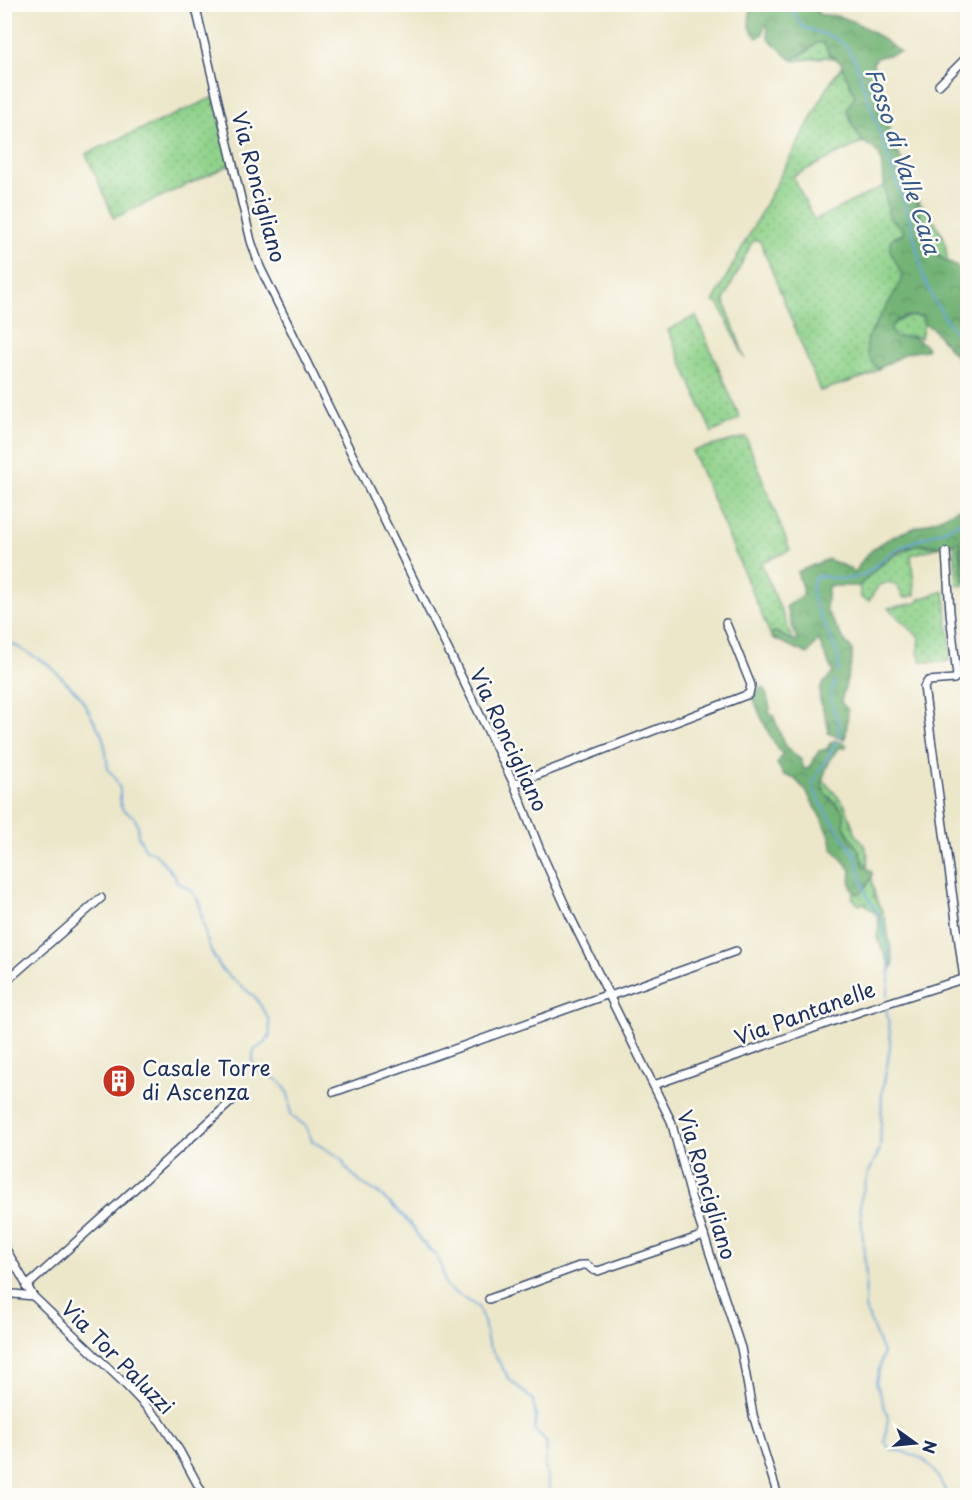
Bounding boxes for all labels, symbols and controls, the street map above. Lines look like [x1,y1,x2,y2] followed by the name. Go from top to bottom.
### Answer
[859,63,950,259] water label: Fosso di Valle Caia
[224,107,295,265] street label: Via Roncigliano
[463,662,557,816] street label: Via Roncigliano
[729,972,879,1052] street label: Via Pantanelle
[142,1051,271,1107] place label: Casale Torre di Ascenza
[101,1063,137,1099] building icon: Casale Torre di Ascenza
[670,1106,746,1263] street label: Via Roncigliano
[54,1292,183,1421] street label: Via Tor Paluzzi
[885,1413,945,1473] north arrow
[917,1438,944,1456] text: N

